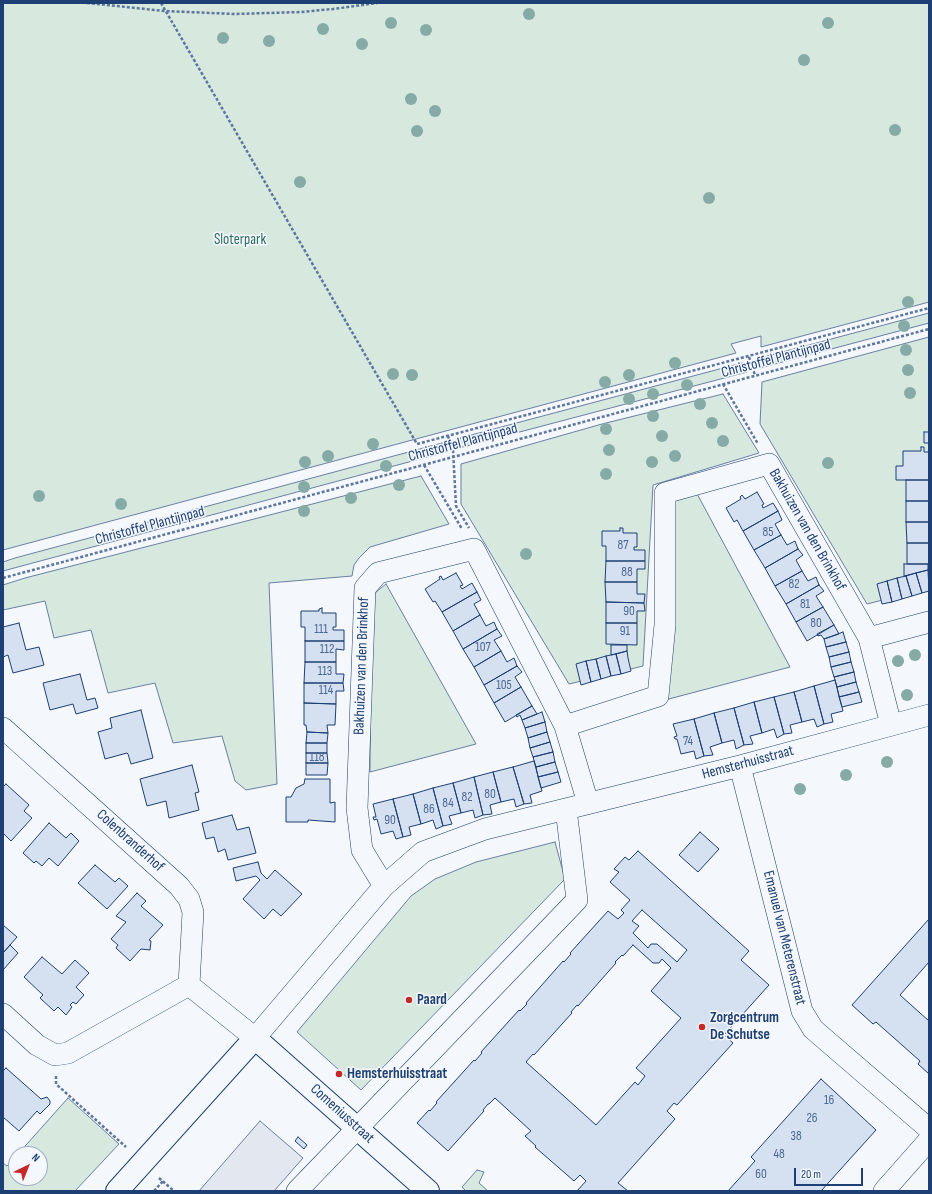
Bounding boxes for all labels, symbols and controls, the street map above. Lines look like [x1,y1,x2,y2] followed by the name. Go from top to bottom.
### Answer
[214,231,266,249] park label: Sloterpark
[719,336,833,382] street label: Christoffel Plantijnpad
[406,420,520,466] street label: Christoffel Plantijnpad
[765,466,849,594] street label: Bakhuizen van den Brinkhof
[93,503,207,549] street label: Christoffel Plantijnpad
[763,525,773,541] house number: 85
[618,538,628,554] house number: 87
[621,565,633,581] house number: 88
[788,577,800,593] house number: 82
[351,597,373,735] street label: Bakhuizen van den Brinkhof
[800,597,810,613] house number: 81
[623,604,635,620] house number: 90
[810,616,822,632] house number: 80
[314,622,328,638] house number: 111
[620,624,630,640] house number: 91
[475,640,491,656] house number: 107
[320,642,334,658] house number: 112
[318,664,332,680] house number: 113
[496,678,512,694] house number: 105
[319,683,333,699] house number: 114
[683,734,693,750] house number: 74
[700,742,796,784] street label: Hemsterhuisstraat
[310,750,324,766] house number: 118
[484,787,496,803] house number: 80
[461,790,473,806] house number: 82
[442,796,454,812] house number: 84
[423,802,435,818] house number: 86
[93,806,167,876] street label: Colenbranderhof
[384,813,396,829] house number: 90
[759,869,809,1007] street label: Emanuel van Meterenstraat
[417,991,447,1009] place label: Paard
[404,995,414,1005] marker: Paard
[710,1009,779,1044] place label: Zorgcentrum De Schutse
[697,1022,707,1032] marker: Zorgcentrum De Schutse
[347,1065,447,1083] place label: Hemsterhuisstraat
[334,1069,344,1079] marker: Hemsterhuisstraat
[306,1081,378,1147] street label: Comeniusstraat
[824,1093,834,1109] house number: 16
[806,1111,818,1127] house number: 26
[790,1129,802,1145] house number: 38
[8,1146,48,1186] north arrow
[773,1147,785,1163] house number: 48
[29,1151,42,1164] text: N
[796,1160,865,1186] scale bar
[755,1167,767,1183] house number: 60
[801,1167,821,1182] text: 20 m

